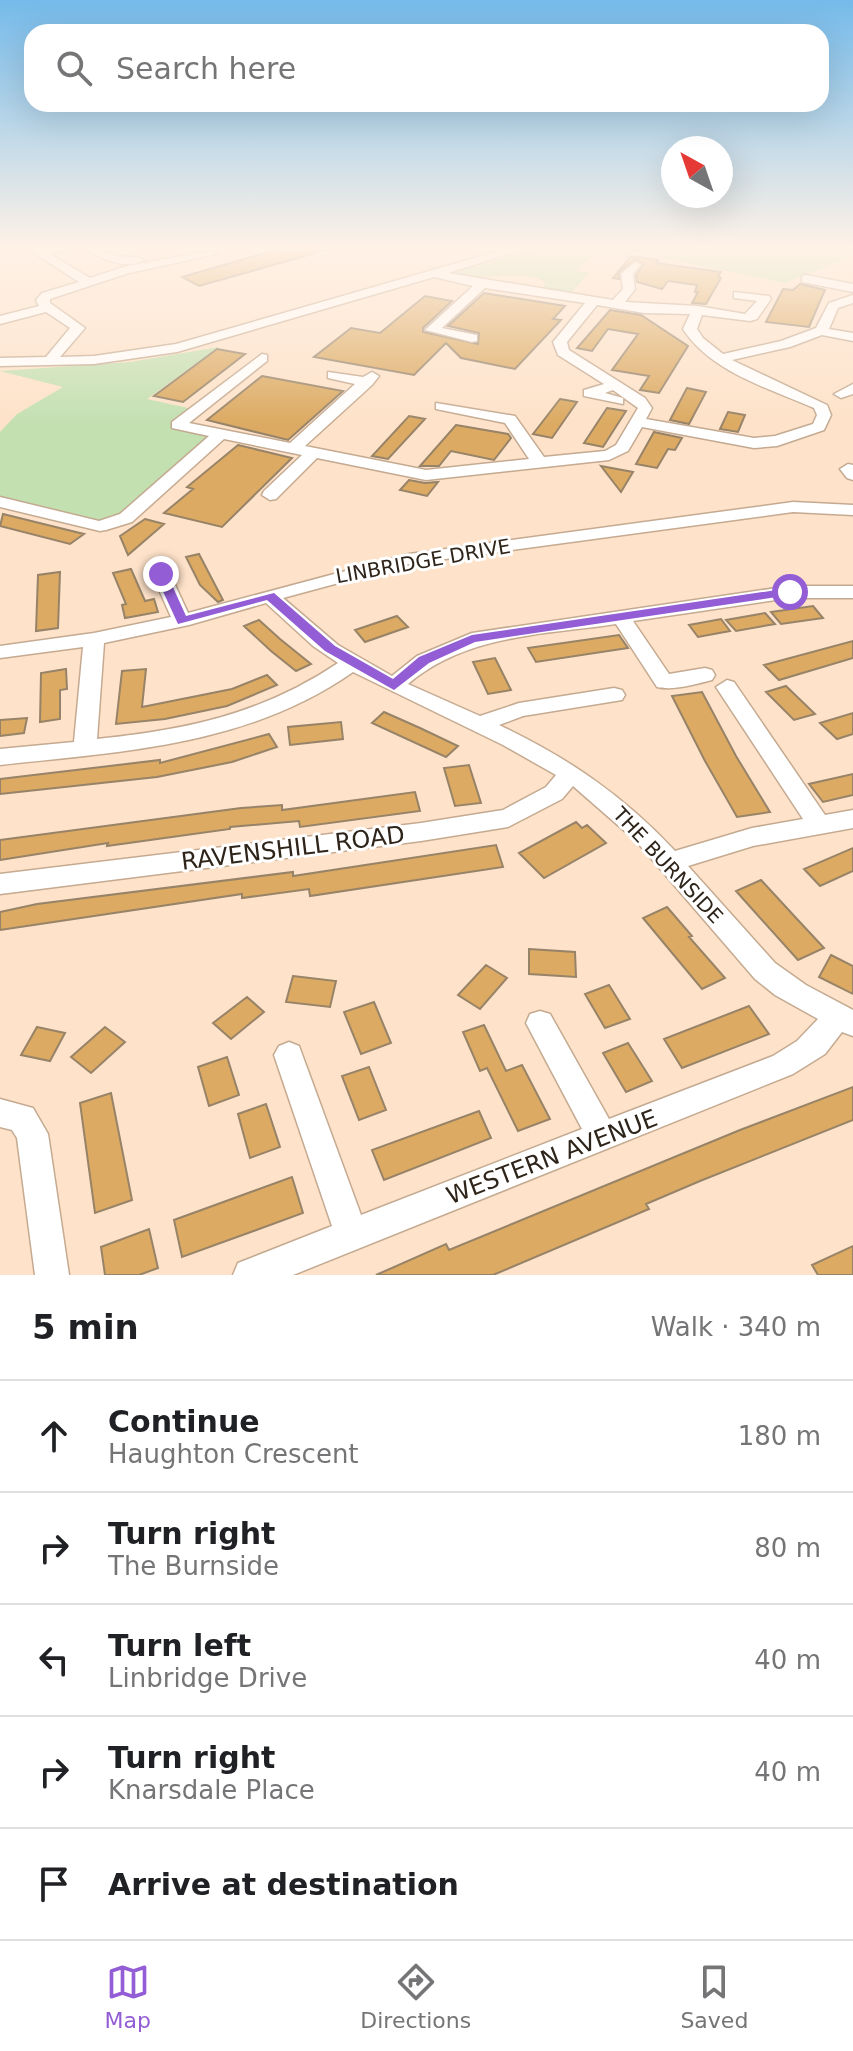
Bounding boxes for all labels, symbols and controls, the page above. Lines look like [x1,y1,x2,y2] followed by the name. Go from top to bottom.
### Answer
[24,24,829,112] search box
[52,46,96,90] icon: search
[116,51,296,86] text: Search here
[661,136,733,208] north arrow
[334,534,512,588] street label: LINBRIDGE DRIVE
[143,556,179,592] route end
[772,574,808,610] route start
[607,801,728,928] street label: THE BURNSIDE
[180,820,406,876] street label: RAVENSHILL ROAD
[443,1104,661,1210] street label: WESTERN AVENUE
[32,1307,139,1347] text: 5 min
[651,1312,821,1342] text: Walk · 340 m
[108,1404,260,1439] text: Continue
[32,1414,76,1458] icon: ahead
[738,1421,821,1451] text: 180 m
[108,1439,359,1469] text: Haughton Crescent
[108,1516,275,1551] text: Turn right
[32,1526,76,1570] icon: right
[754,1533,821,1563] text: 80 m
[108,1551,279,1581] text: The Burnside
[108,1628,251,1663] text: Turn left
[32,1638,76,1682] icon: left
[754,1645,821,1675] text: 40 m
[108,1663,307,1693] text: Linbridge Drive
[108,1740,275,1775] text: Turn right
[32,1750,76,1794] icon: right
[754,1757,821,1787] text: 40 m
[108,1775,315,1805] text: Knarsdale Place
[32,1862,76,1906] icon: arrive
[108,1867,459,1902] text: Arrive at destination
[105,1960,151,2033] tab: Map
[360,1960,471,2033] tab: Directions
[680,1960,748,2033] tab: Saved

